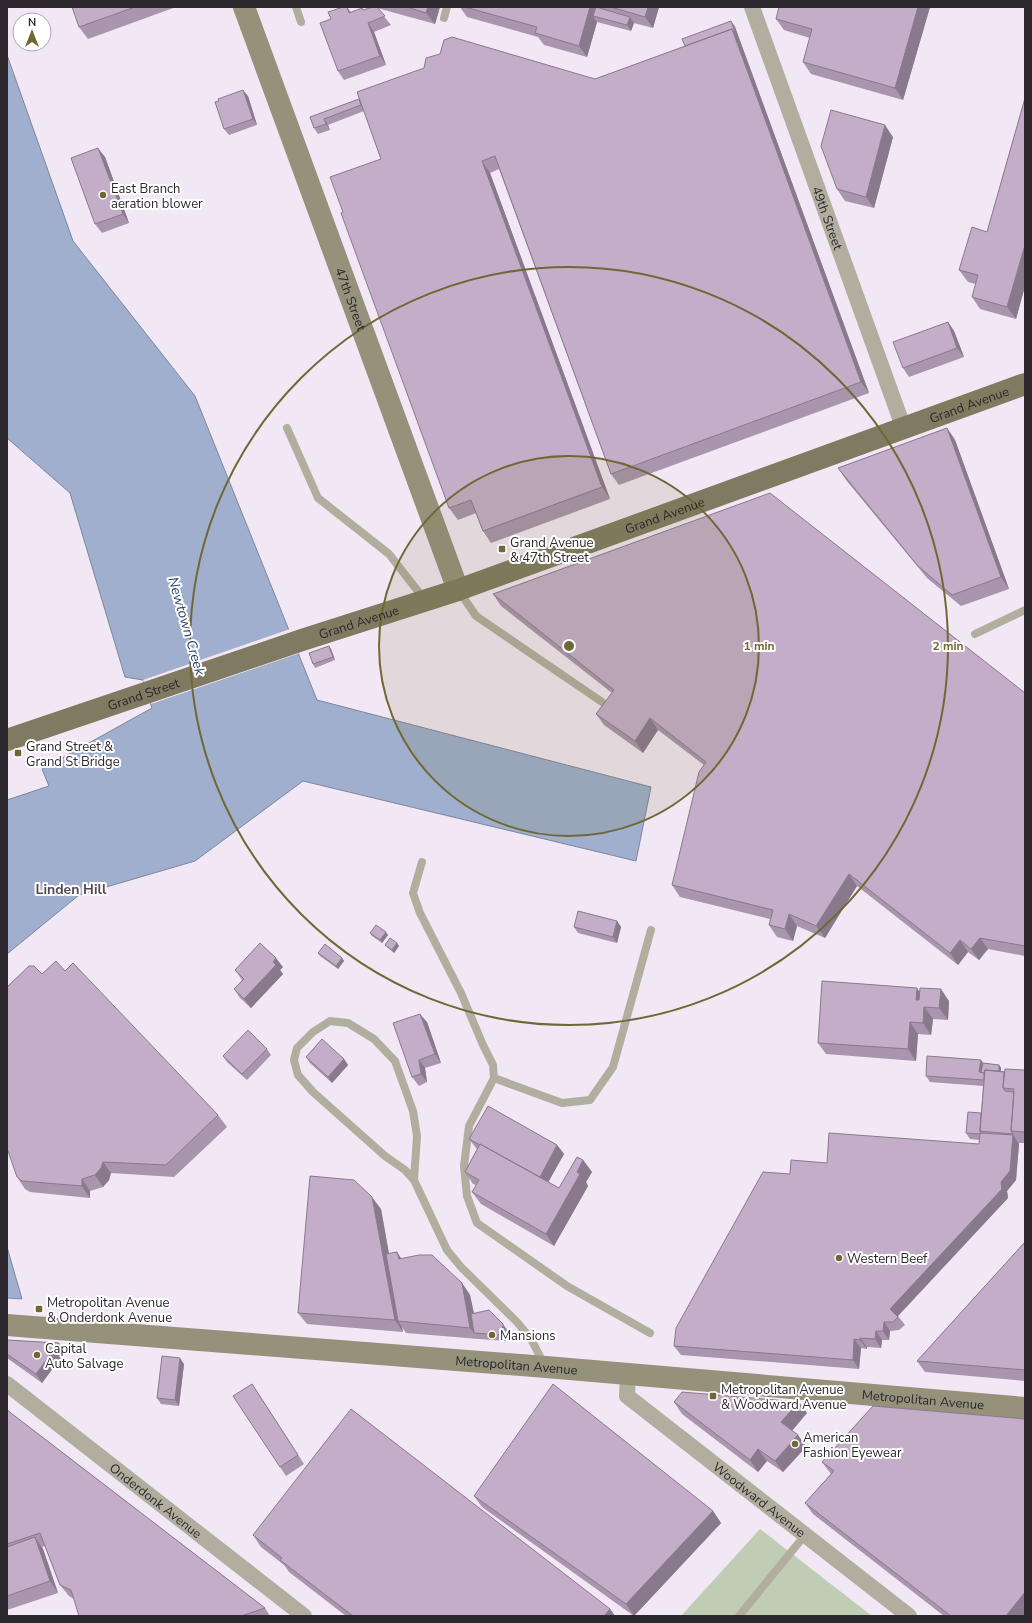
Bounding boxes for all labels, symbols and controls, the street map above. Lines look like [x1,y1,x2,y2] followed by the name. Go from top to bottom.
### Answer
[12,12,52,52] north arrow
[28,15,36,30] text: N
[111,180,203,213] place label: East Branch aeration blower
[807,184,847,253] street label: 49th Street
[98,190,108,200] marker: East Branch aeration blower
[330,265,370,334] street label: 47th Street
[927,383,1012,428] street label: Grand Avenue
[622,493,707,539] street label: Grand Avenue
[510,534,594,567] place label: Grand Avenue & 47th Street
[497,544,507,554] marker: Grand Avenue & 47th Street
[163,575,210,679] water label: Newtown Creek
[316,601,402,644] street label: Grand Avenue
[743,638,775,654] text: 1 min
[932,638,964,654] text: 2 min
[562,639,576,653] centre of rings
[105,674,182,715] street label: Grand Street
[26,738,120,771] place label: Grand Street & Grand St Bridge
[13,748,23,758] marker: Grand Street & Grand St Bridge
[36,880,107,899] district label: Linden Hill
[847,1250,928,1268] place label: Western Beef
[834,1253,844,1263] marker: Western Beef
[47,1294,172,1327] place label: Metropolitan Avenue & Onderdonk Avenue
[34,1304,44,1314] marker: Metropolitan Avenue & Onderdonk Avenue
[500,1327,556,1345] place label: Mansions
[487,1330,497,1340] marker: Mansions
[45,1340,123,1373] place label: Capital Auto Salvage
[32,1350,42,1360] marker: Capital Auto Salvage
[455,1352,578,1380] street label: Metropolitan Avenue
[721,1381,846,1414] place label: Metropolitan Avenue & Woodward Avenue
[861,1386,985,1414] street label: Metropolitan Avenue
[708,1391,718,1401] marker: Metropolitan Avenue & Woodward Avenue
[803,1429,902,1462] place label: American Fashion Eyewear
[790,1439,800,1449] marker: American Fashion Eyewear
[709,1458,809,1542] street label: Woodward Avenue
[105,1459,205,1543] street label: Onderdonk Avenue

